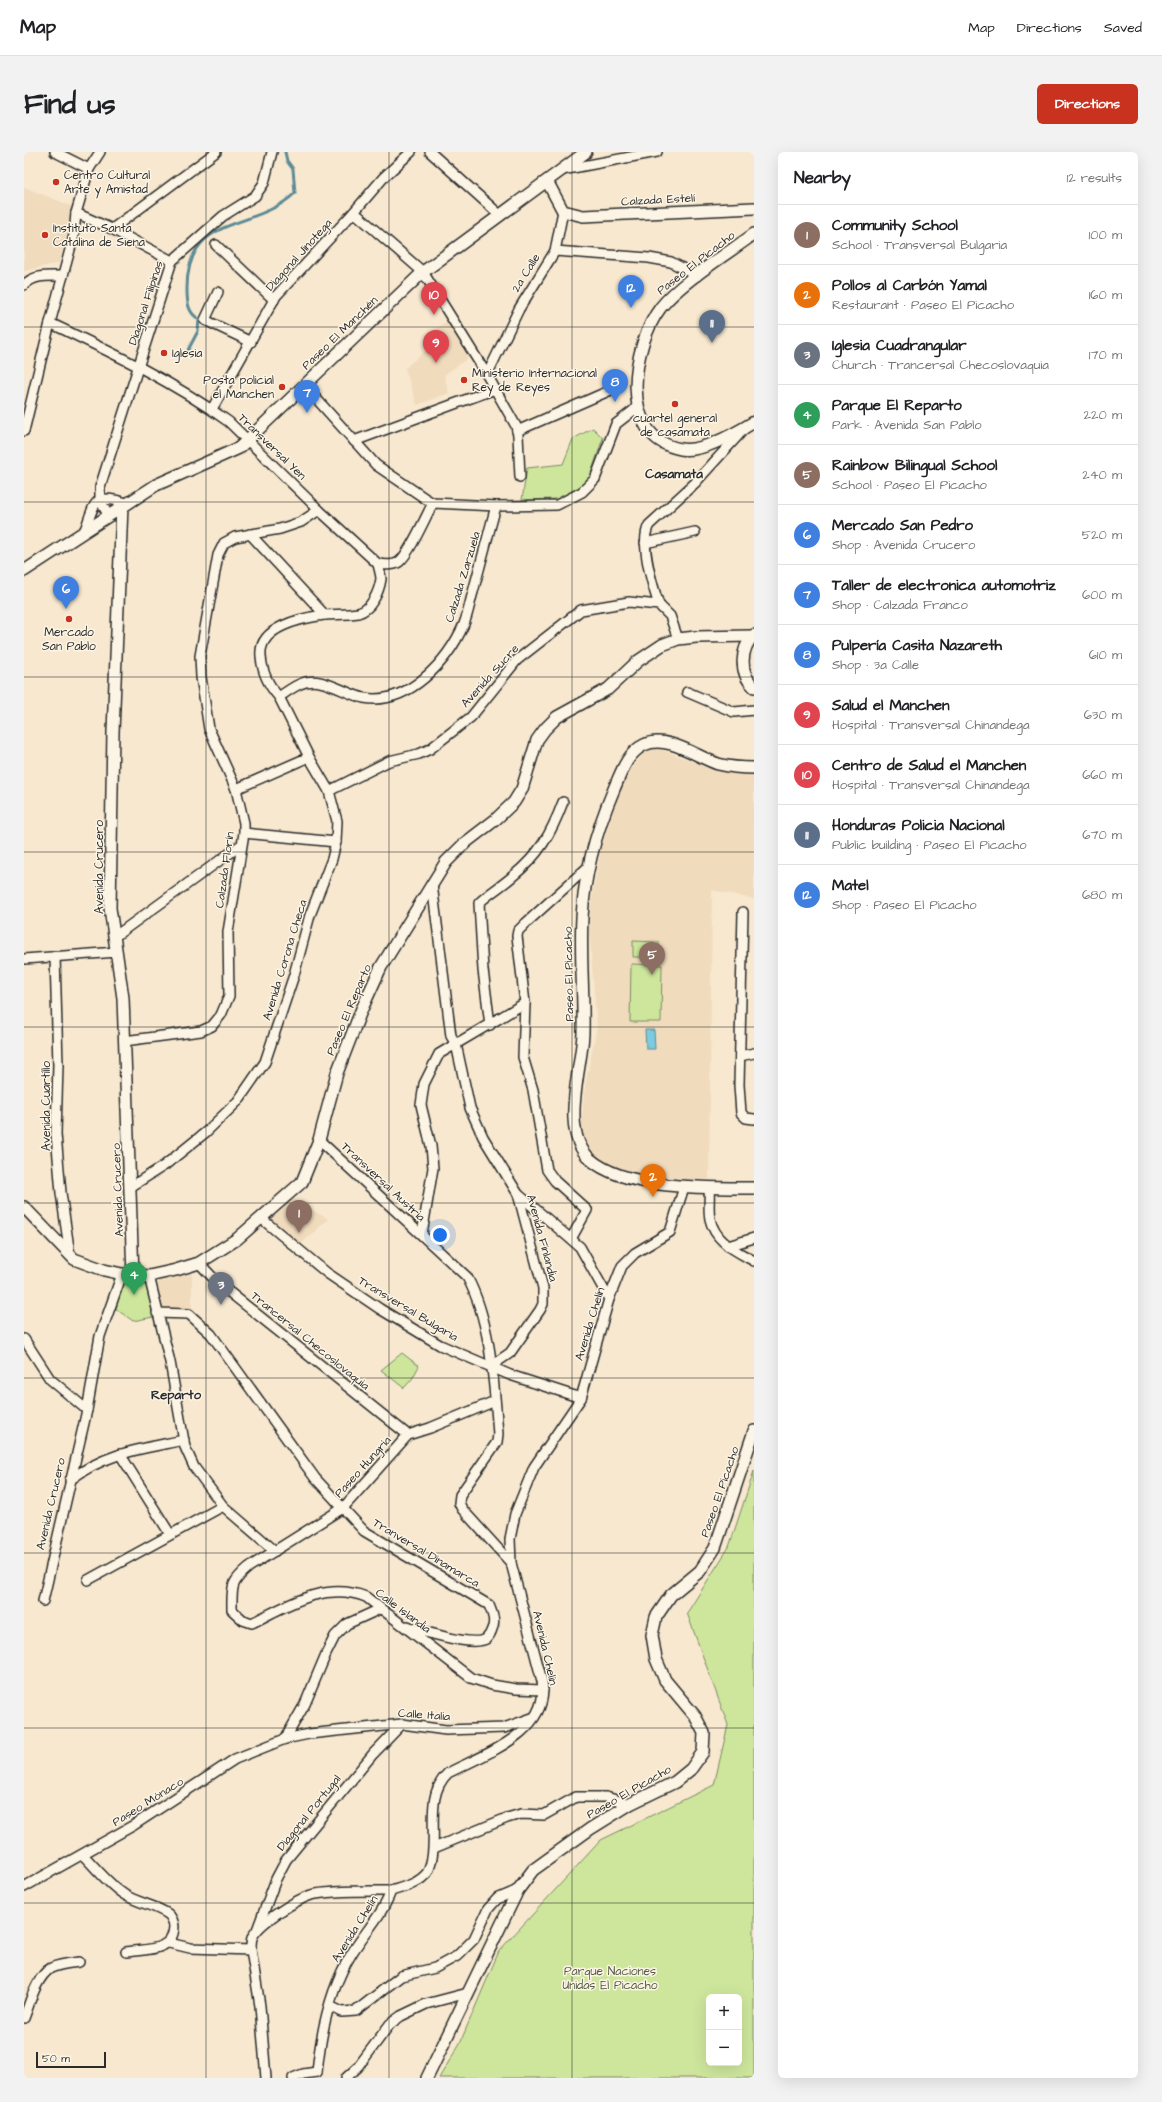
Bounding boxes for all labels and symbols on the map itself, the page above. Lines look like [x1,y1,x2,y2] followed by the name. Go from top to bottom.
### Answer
[64,167,150,199] place label: Centro Cultural Arte y Amistad
[51,177,61,187] marker: Centro Cultural Arte y Amistad
[621,190,695,210] street label: Calzada Estelí
[262,215,337,296] street label: Diagonal Jinotega
[53,220,145,251] place label: Instituto Santa Catalina de Siena
[653,227,739,299] street label: Paseo El Picacho
[40,230,50,240] marker: Instituto Santa Catalina de Siena
[507,250,545,296] street label: 2a Calle
[124,259,169,348] street label: Diagonal Filipinas
[618,275,644,308] pin: 12
[421,282,447,315] pin: 10
[298,292,382,374] street label: Paseo El Manchén
[699,310,725,343] pin: 11
[423,330,449,363] pin: 9
[172,345,202,363] place label: Iglesia
[159,348,169,358] marker: Iglesia
[472,365,597,397] place label: Ministerio Internacional Rey de Reyes
[602,369,628,402] pin: 8
[203,372,274,403] place label: Posta policial el Manchen
[459,375,469,385] marker: Ministerio Internacional Rey de Reyes
[294,380,320,413] pin: 7
[277,382,287,392] marker: Posta policial el Manchen
[670,399,680,409] marker: cuartel general de casamata
[234,410,310,484] street label: Transversal Yen
[633,410,717,441] place label: cuartel general de casamata
[645,465,703,483] district label: Casamata
[441,529,485,625] street label: Calzada Zarzuela
[53,576,79,609] pin: 6
[64,614,74,624] marker: Mercado San Pablo
[42,624,96,655] place label: Mercado San Pablo
[457,640,523,711] street label: Avenida Sucre
[91,820,108,914] street label: Avenida Crucero
[211,831,239,909] street label: Calzada Florín
[259,898,311,1022] street label: Avenida Corona Checa
[560,926,578,1022] street label: Paseo El Picacho
[639,942,665,975] pin: 5
[322,961,376,1058] street label: Paseo El Reparto
[38,1061,55,1151] street label: Avenida Cuartillo
[337,1138,429,1226] street label: Transversal Austria
[108,1143,128,1237] street label: Avenida Crucero
[640,1164,666,1197] pin: 2
[522,1193,562,1283] street label: Avenida Finlandia
[286,1200,312,1233] pin: 1
[430,1225,450,1245] your location
[121,1262,147,1295] pin: 4
[208,1272,234,1305] pin: 3
[354,1272,461,1346] street label: Transversal Bulgaria
[571,1285,609,1363] street label: Avenida Chelín
[247,1288,373,1394] street label: Trancersal Checoslovaquia
[151,1386,202,1405] district label: Reparto
[331,1432,396,1502] street label: Paseo Hungría
[696,1444,744,1540] street label: Paseo El Picacho
[32,1456,70,1552] street label: Avenida Crucero
[369,1514,483,1592] street label: Tranversal Dinamarca
[372,1584,434,1638] street label: Calle Islandia
[528,1609,562,1687] street label: Avenida Chelín
[397,1705,451,1725] street label: Calle Italia
[584,1761,675,1823] street label: Paseo El Picacho
[273,1771,346,1855] street label: Diagonal Portugal
[109,1773,187,1831] street label: Paseo Mónaco
[328,1892,382,1966] street label: Avenida Chelín
[563,1963,658,1994] park label: Parque Naciones Unidas El Picacho
[36,2050,106,2069] scale bar

